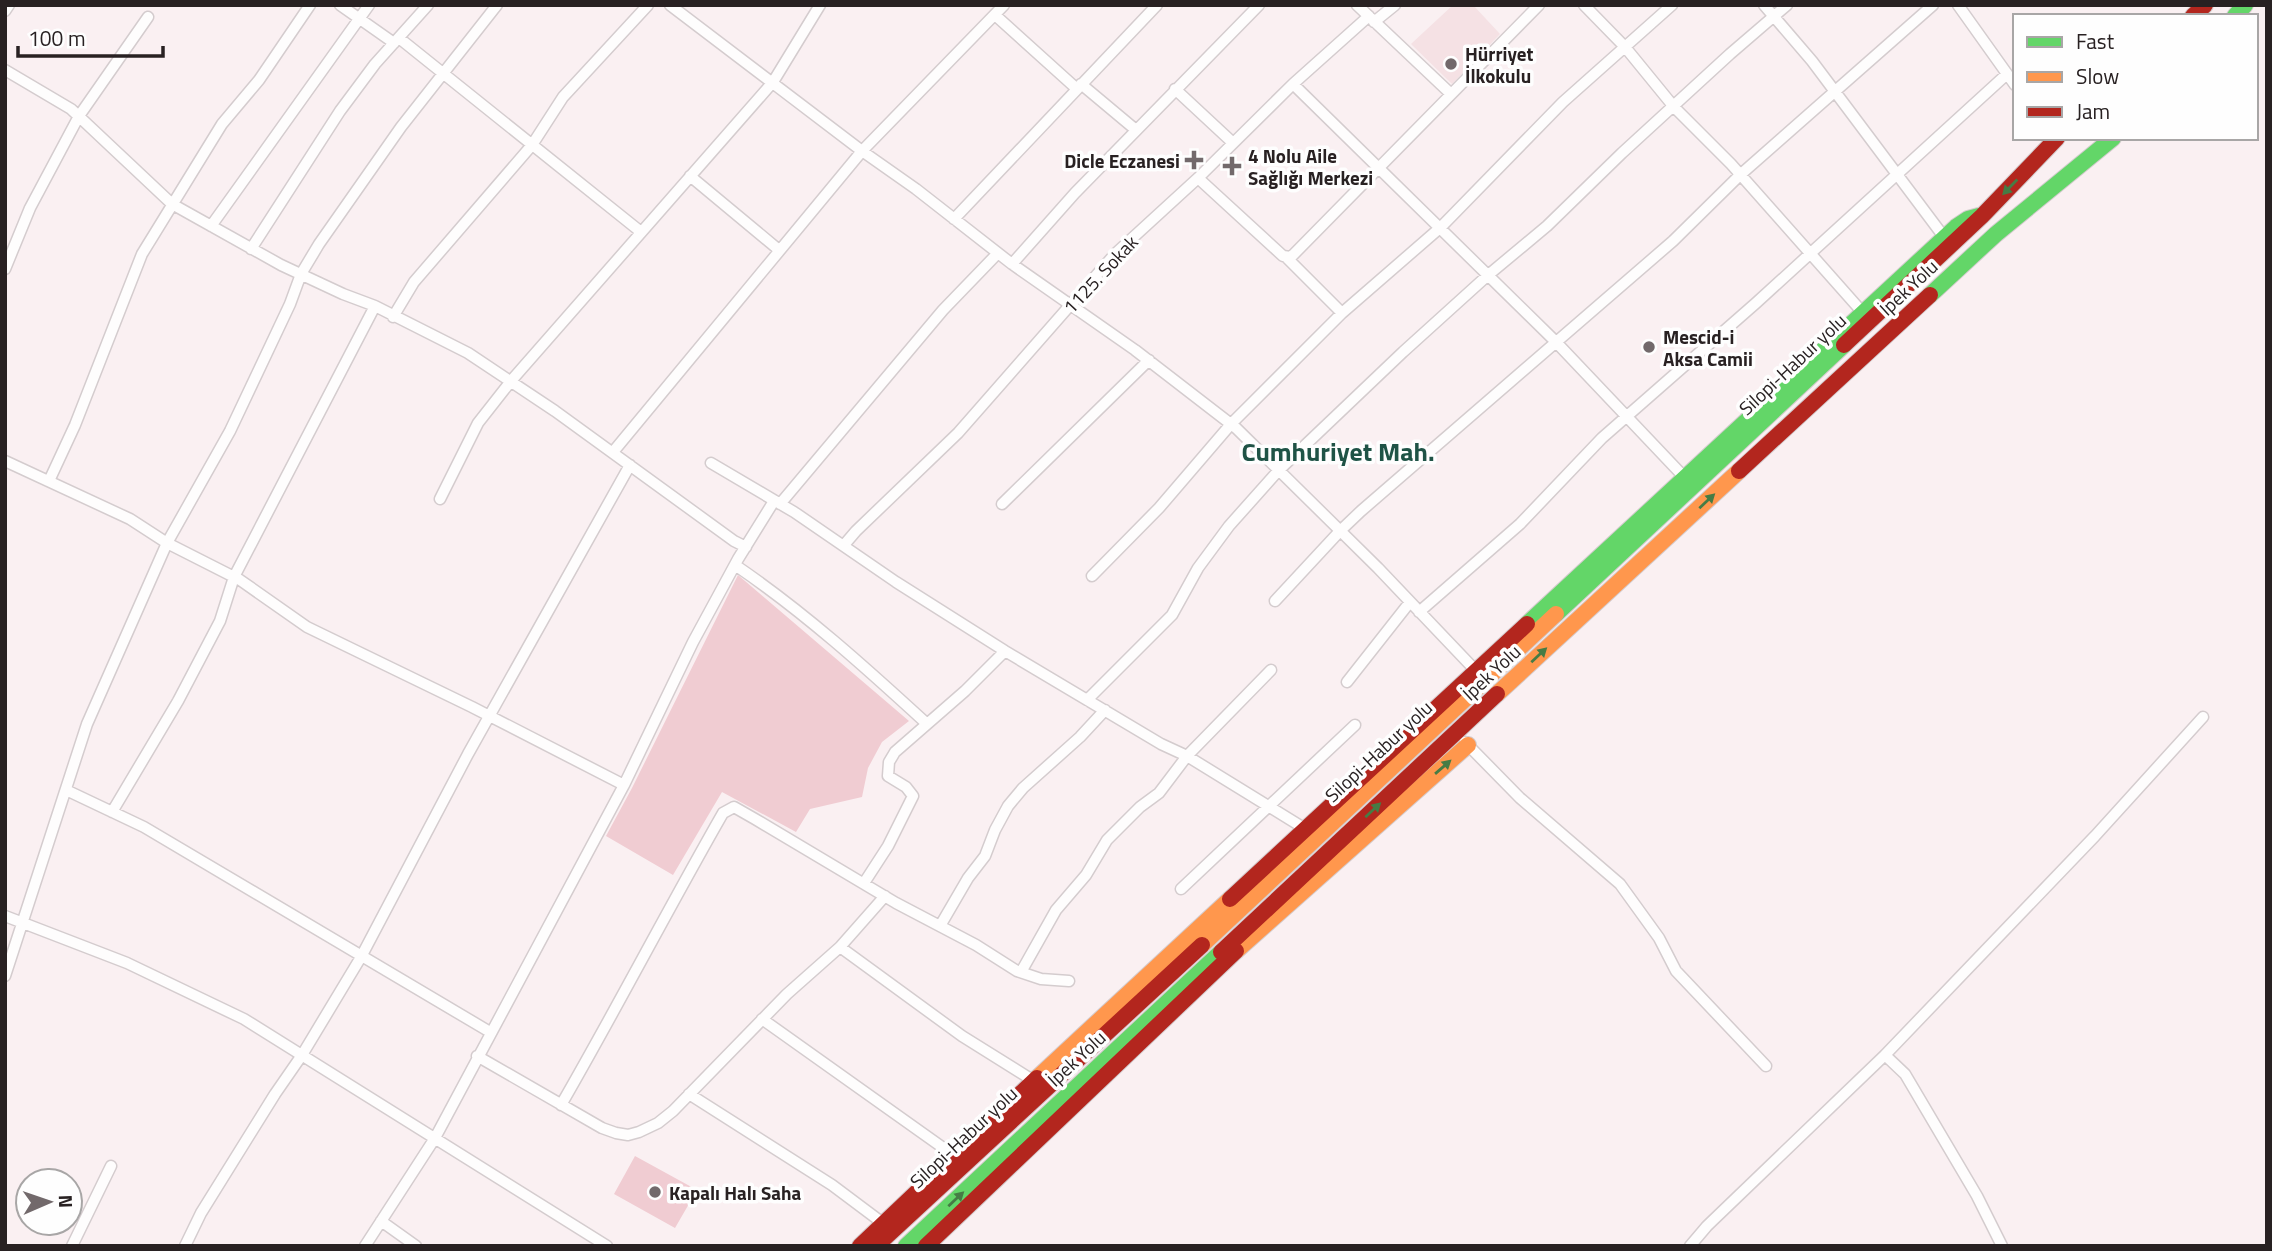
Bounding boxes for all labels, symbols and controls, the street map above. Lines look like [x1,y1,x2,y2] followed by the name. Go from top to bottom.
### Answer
[18,14,163,58] scale bar
[2013,14,2258,140] legend
[28,22,85,54] text: 100 m
[2076,25,2115,57] text: Fast
[1465,39,1533,90] place label: Hürriyet İlkokulu
[1443,56,1459,72] marker: Hürriyet İlkokulu
[2076,60,2119,92] text: Slow
[2076,95,2110,127] text: Jam
[1248,141,1373,192] place label: 4 Nolu Aile Sağlığı Merkezi
[1064,146,1180,175] place label: Dicle Eczanesi
[1186,152,1202,168] marker: Dicle Eczanesi
[1222,156,1242,176] marker: 4 Nolu Aile Sağlığı Merkezi
[2002,178,2018,195] one-way arrow
[1056,228,1144,320] street label: 1125. Sokak
[1872,252,1944,322] street label: İpek Yolu
[1732,306,1852,422] street label: Silopi-Habur yolu
[1663,322,1753,373] place label: Mescid-i Aksa Camii
[1641,339,1657,355] marker: Mescid-i Aksa Camii
[1241,432,1435,471] district label: Cumhuriyet Mah.
[1698,493,1716,509] one-way arrow
[1455,637,1527,707] street label: İpek Yolu
[1530,647,1548,663] one-way arrow
[1318,693,1438,809] street label: Silopi-Habur yolu
[1434,759,1452,775] one-way arrow
[1364,803,1381,819] one-way arrow
[1040,1023,1112,1093] street label: İpek Yolu
[903,1079,1023,1195] street label: Silopi-Habur yolu
[14,1167,84,1237] north arrow
[669,1178,801,1207] place label: Kapalı Halı Saha
[647,1184,663,1200] marker: Kapalı Halı Saha
[947,1192,964,1208] one-way arrow
[52,1194,81,1208] text: N

